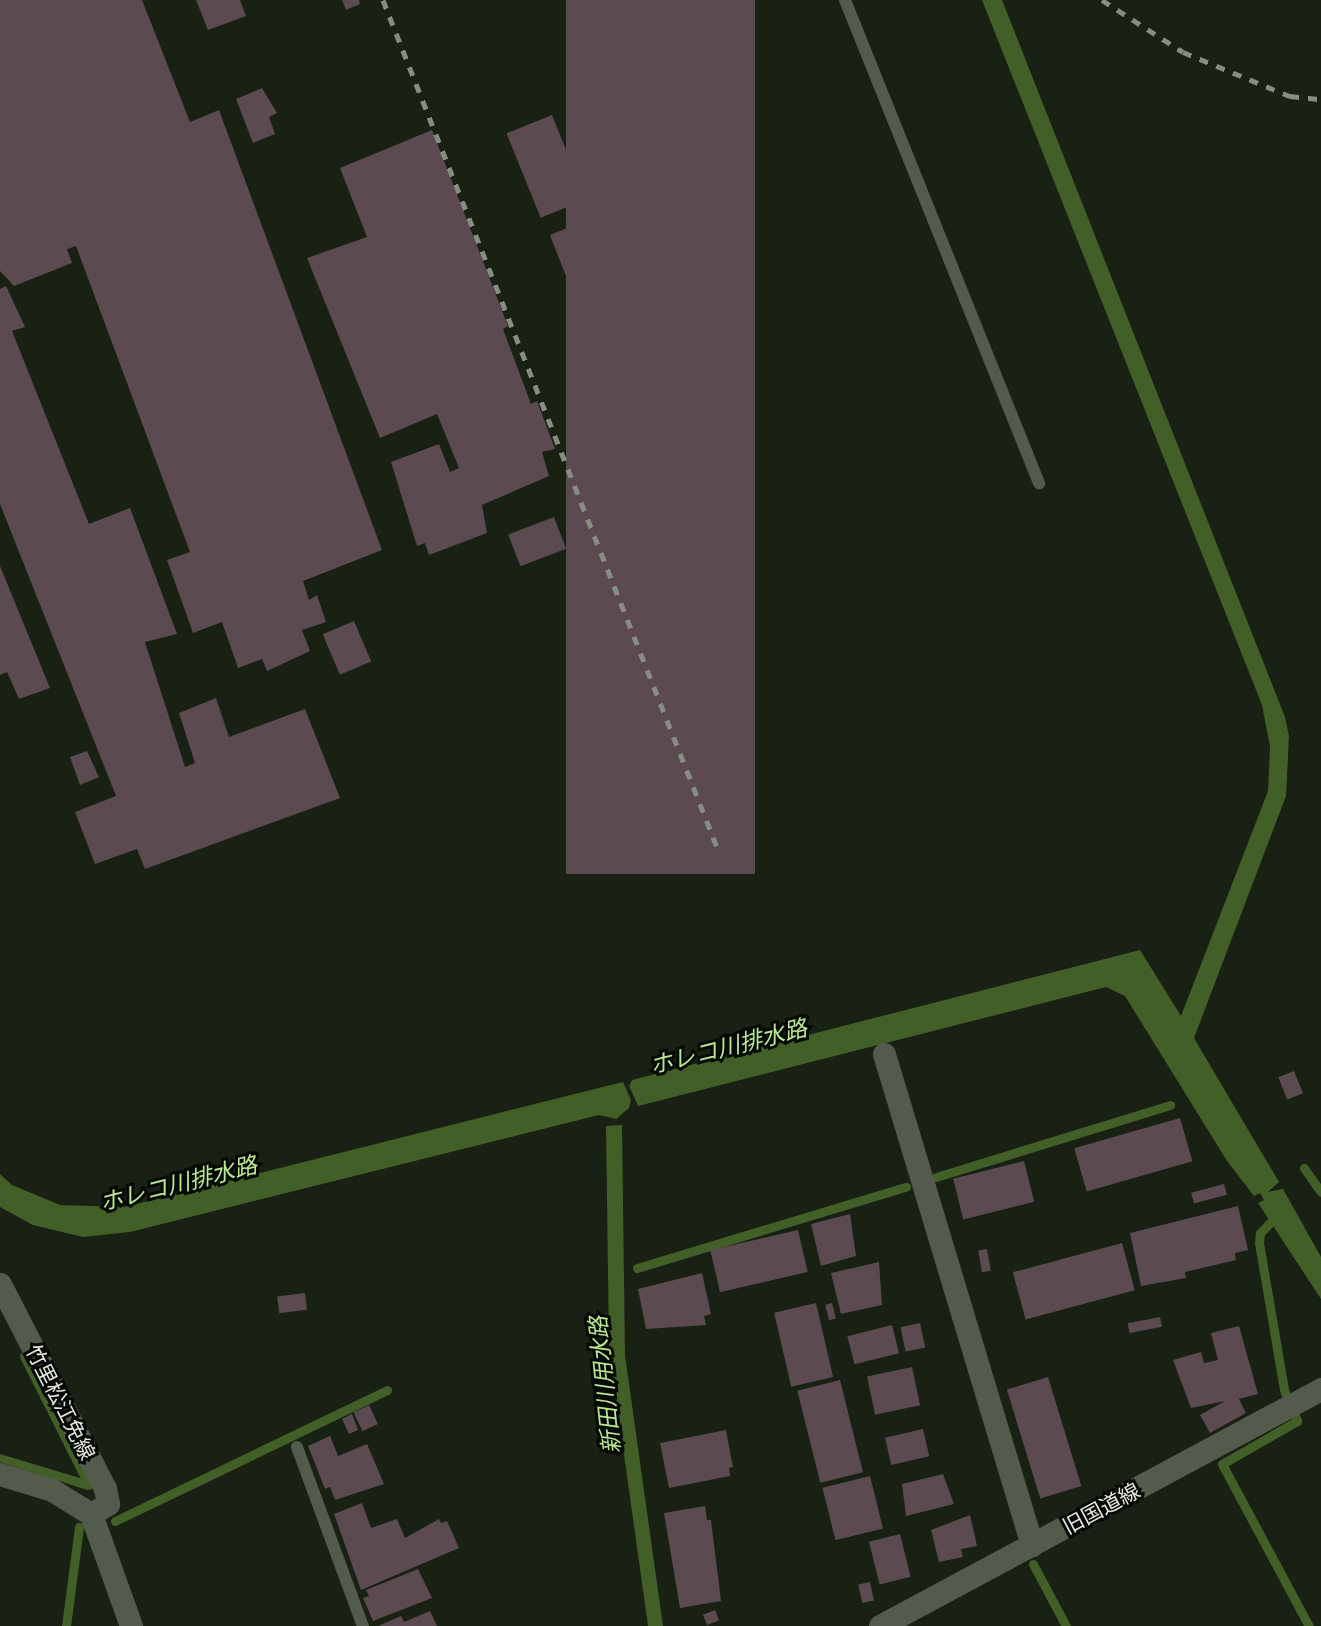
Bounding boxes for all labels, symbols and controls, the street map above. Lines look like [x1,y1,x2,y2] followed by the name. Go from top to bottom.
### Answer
[647,1013,809,1079] water label: ホレコ川排水路
[97,1150,259,1216] water label: ホレコ川排水路
[583,1315,625,1455] water label: 新田川用水路
[21,1340,101,1464] street label: 竹里松江免線
[1058,1477,1144,1539] street label: 旧国道線

